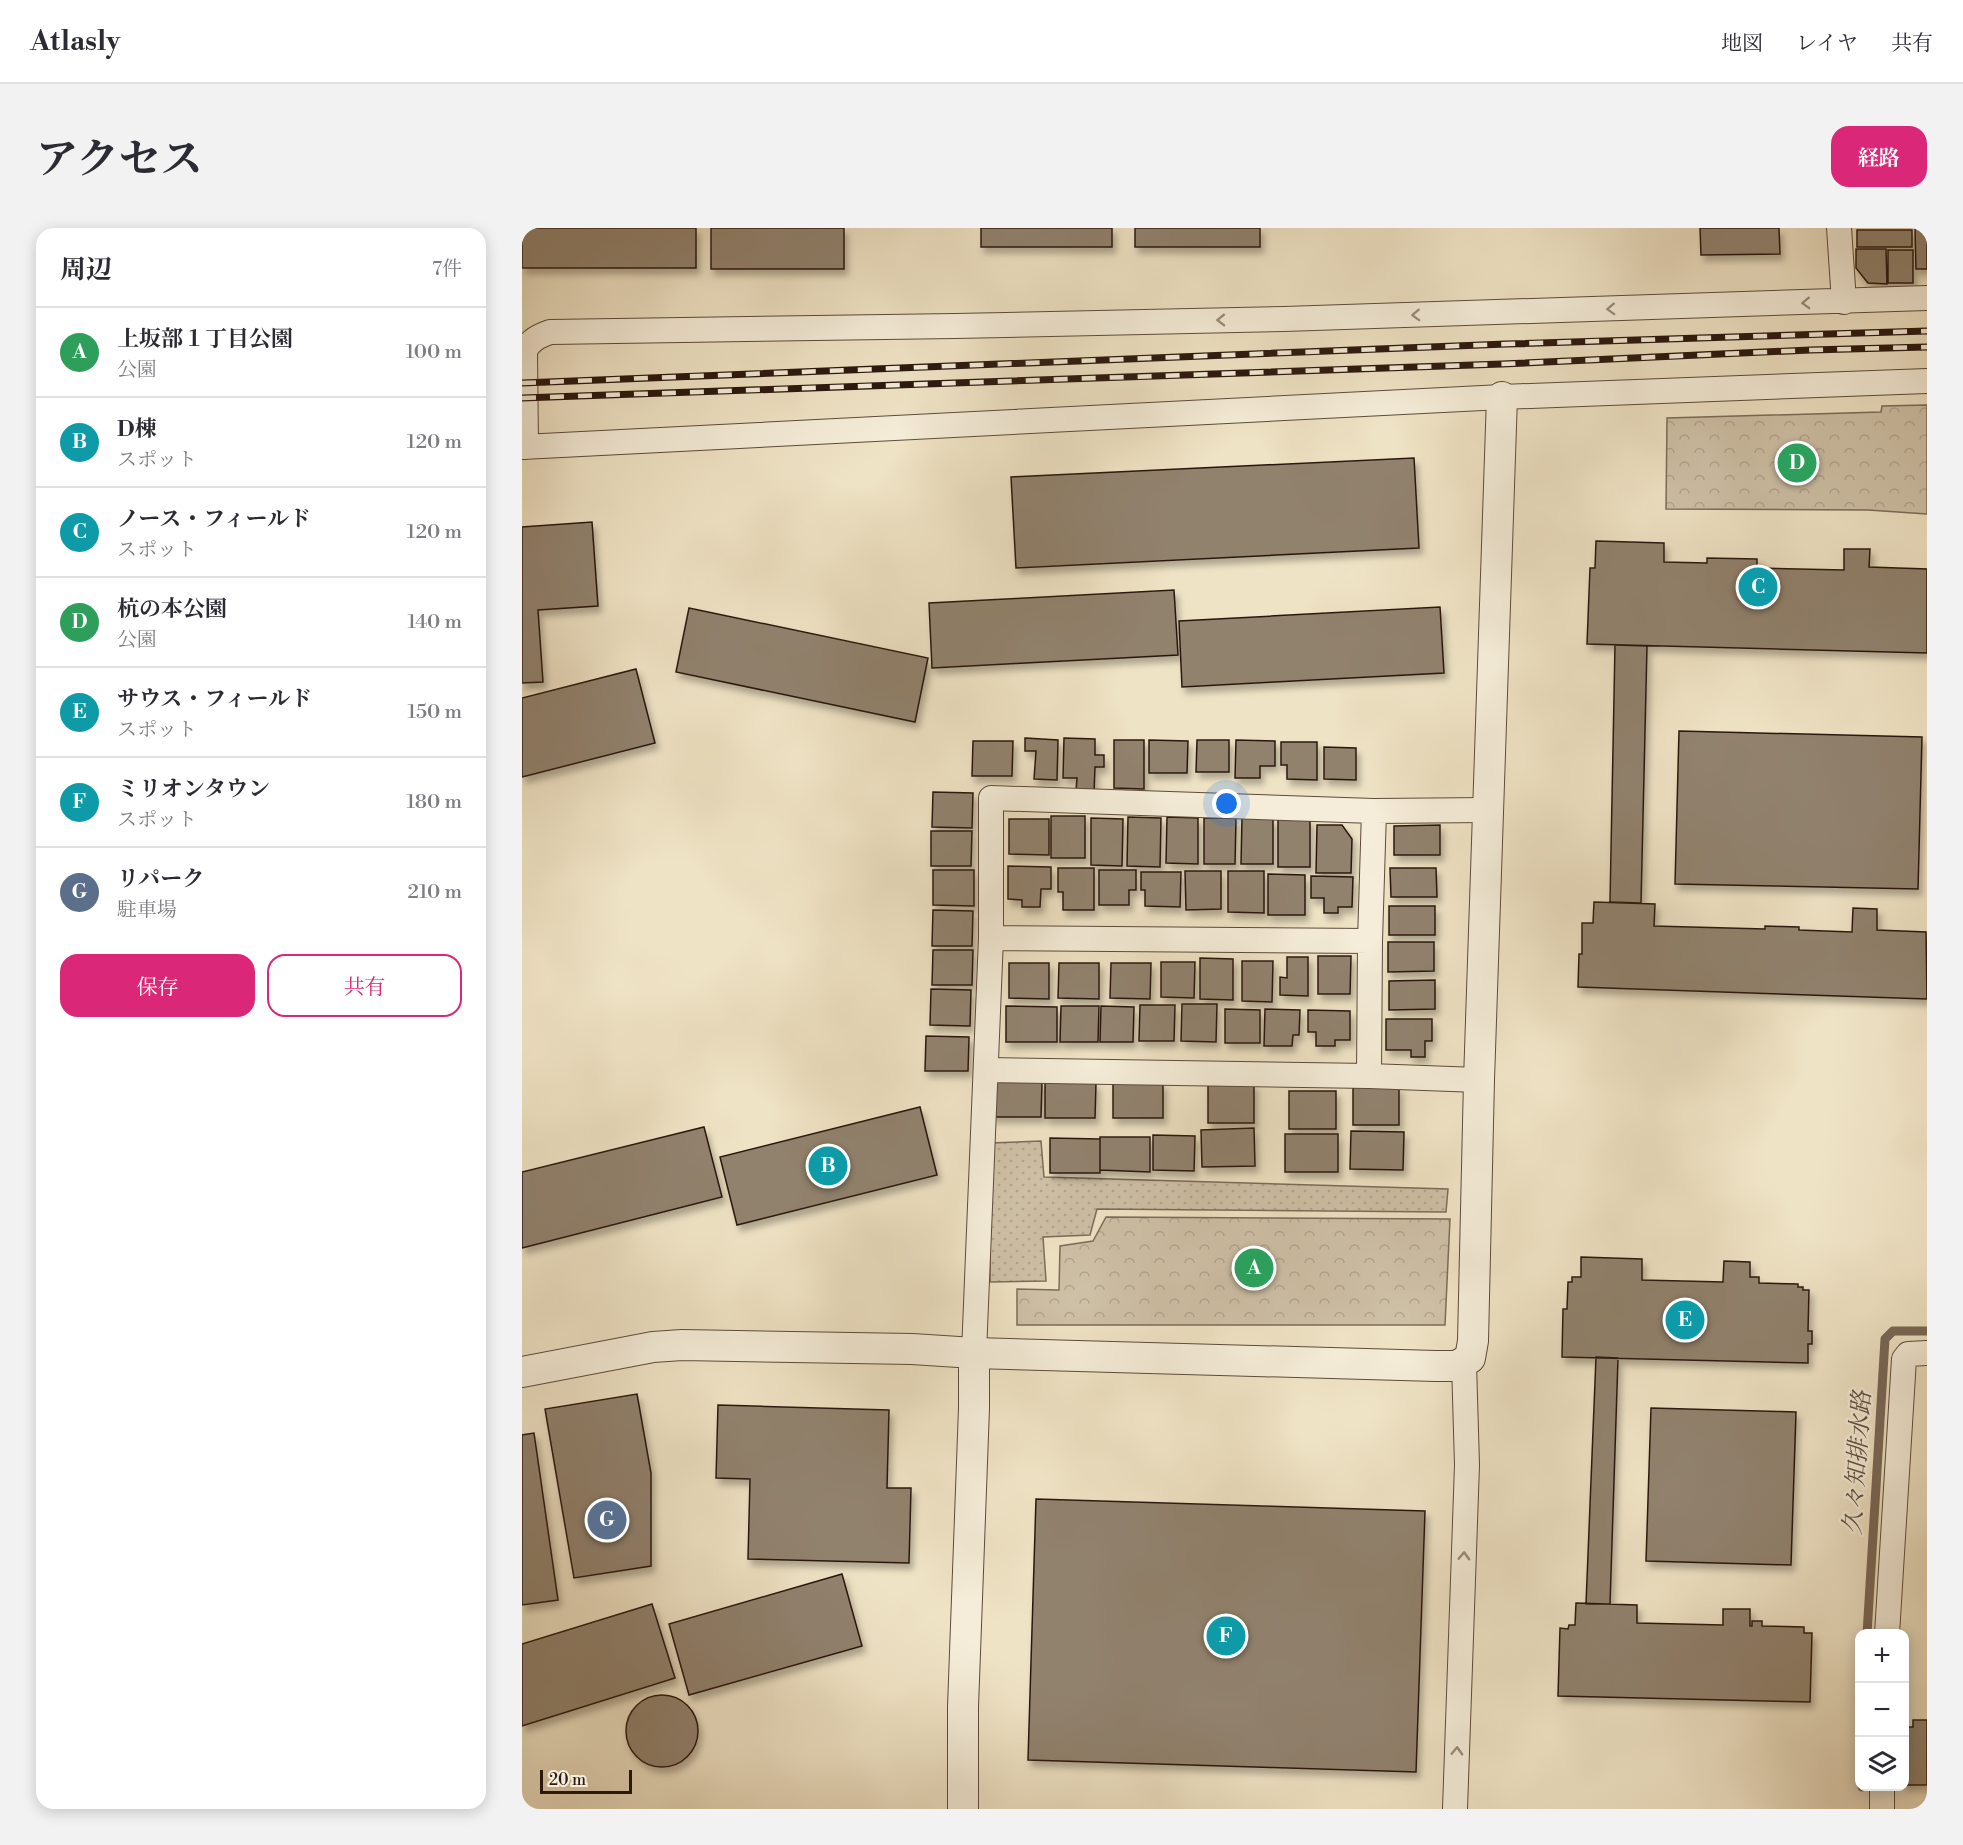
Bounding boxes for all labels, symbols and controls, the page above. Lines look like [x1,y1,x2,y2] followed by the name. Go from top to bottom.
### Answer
[30,24,120,59] text: Atlasly
[1721,31,1763,57] text: 地図
[1796,31,1858,57] text: レイヤ
[1891,31,1933,57] text: 共有
[1831,126,1927,187] button: 経路
[36,134,203,187] text: アクセス
[60,254,112,286] text: 周辺
[432,257,462,282] text: 7件
[1801,297,1810,310] one-way arrow
[1606,303,1615,315] one-way arrow
[1411,309,1420,321] one-way arrow
[1216,314,1225,327] one-way arrow
[117,326,293,353] text: 上坂部１丁目公園
[72,340,87,365] text: A
[406,340,462,365] text: 100 m
[117,358,157,383] text: 公園
[117,416,157,443] text: D棟
[72,430,87,455] text: B
[407,430,462,455] text: 120 m
[1778,440,1816,486] pin: D
[117,448,197,473] text: スポット
[117,506,311,533] text: ノース・フィールド
[72,520,87,545] text: C
[407,520,462,545] text: 120 m
[117,538,197,563] text: スポット
[1738,564,1778,610] pin: C
[117,596,227,623] text: 杭の本公園
[72,610,87,635] text: D
[407,610,462,635] text: 140 m
[117,628,157,653] text: 公園
[117,686,312,713] text: サウス・フィールド
[73,700,86,725] text: E
[407,700,462,725] text: 150 m
[117,718,197,743] text: スポット
[117,776,270,803] text: ミリオンタウン
[1212,789,1241,818] your location
[72,790,87,815] text: F
[407,790,462,815] text: 180 m
[117,808,197,833] text: スポット
[117,866,204,893] text: リパーク
[72,880,87,905] text: G
[407,880,462,905] text: 210 m
[117,898,177,923] text: 駐車場
[60,954,255,1017] button: 保存
[267,954,462,1017] button: 共有
[808,1144,848,1188] pin: B
[1234,1246,1274,1290] pin: A
[1666,1298,1704,1342] pin: E
[1838,1388,1878,1536] water label: 久々知排水路
[588,1498,626,1542] pin: G
[1458,1551,1471,1560] one-way arrow
[1206,1614,1246,1658] pin: F
[1855,1629,1909,1791] map controls
[1855,1629,1909,1683] button: +
[1855,1683,1909,1737] button: −
[1855,1737,1909,1791] button: layers
[1451,1746,1463,1755] one-way arrow
[540,1767,632,1794] scale bar
[549,1770,586,1790] text: 20 m

